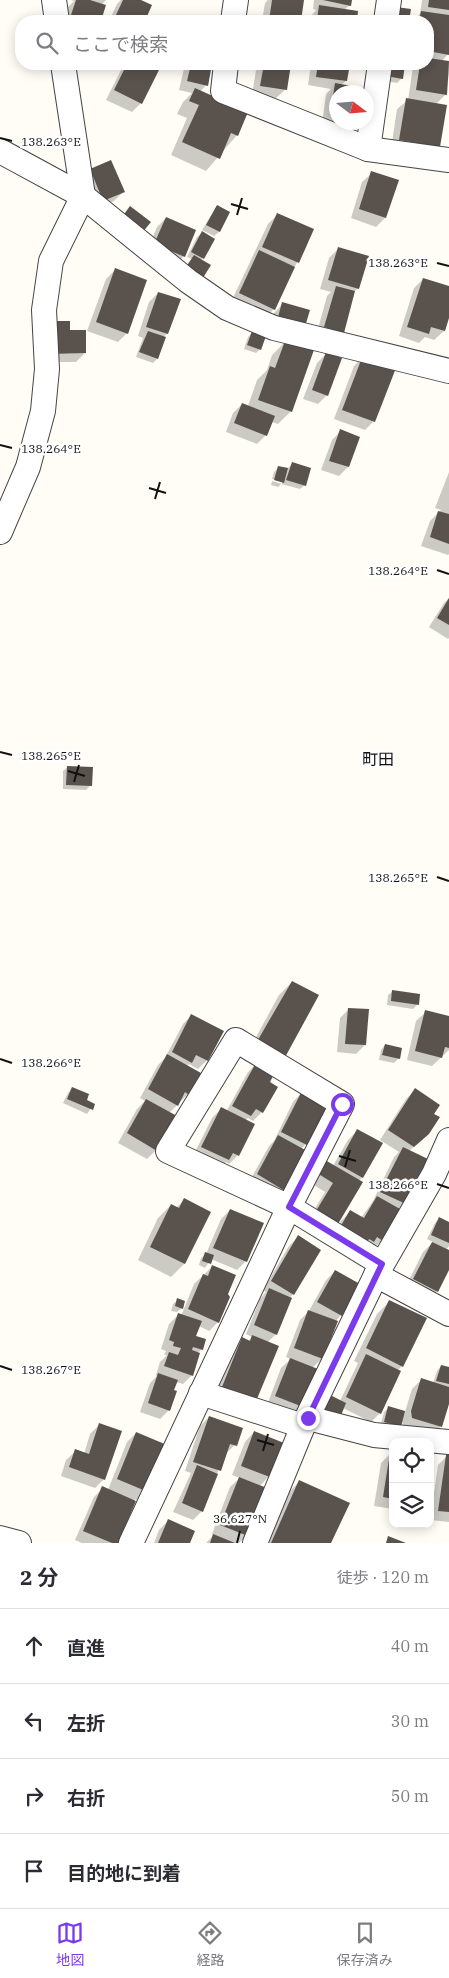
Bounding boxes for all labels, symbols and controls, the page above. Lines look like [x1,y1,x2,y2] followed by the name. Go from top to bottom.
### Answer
[15,15,434,70] search box
[33,29,61,57] icon: search
[73,32,168,56] text: ここで検索
[329,85,374,130] north arrow
[21,134,81,149] text: 138.263°E
[368,255,428,270] text: 138.263°E
[21,441,81,456] text: 138.264°E
[368,563,428,578] text: 138.264°E
[21,748,81,763] text: 138.265°E
[362,749,394,769] district label: 町田
[368,870,428,885] text: 138.265°E
[21,1055,81,1070] text: 138.266°E
[331,1093,354,1116] route start
[368,1177,428,1192] text: 138.266°E
[21,1362,81,1377] text: 138.267°E
[297,1407,320,1430] route end
[389,1438,434,1528] map controls
[389,1438,434,1483] button: locate
[389,1483,434,1528] button: layers
[213,1511,267,1526] text: 36.627°N
[20,1563,58,1591] text: 2 分
[337,1567,429,1587] text: 徒歩 · 120 m
[20,1632,48,1660] icon: ahead
[67,1636,105,1660] text: 直進
[391,1636,429,1656] text: 40 m
[20,1707,48,1735] icon: left
[67,1711,105,1735] text: 左折
[391,1711,429,1731] text: 30 m
[20,1782,48,1810] icon: right
[67,1786,105,1810] text: 右折
[391,1786,429,1806] text: 50 m
[20,1857,48,1885] icon: arrive
[67,1861,181,1885] text: 目的地に到着
[56,1919,84,1969] tab: 地図
[196,1919,224,1969] tab: 経路
[337,1919,393,1969] tab: 保存済み

